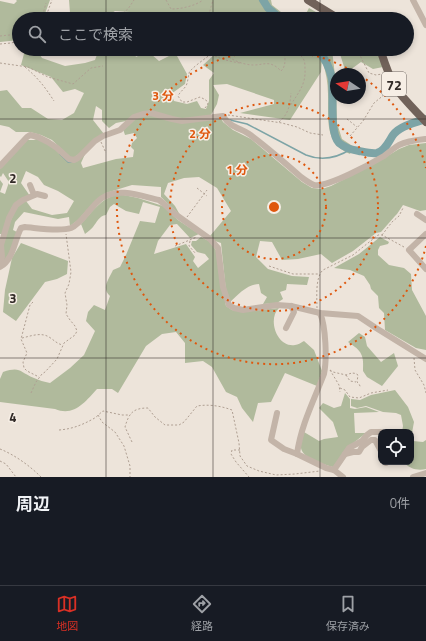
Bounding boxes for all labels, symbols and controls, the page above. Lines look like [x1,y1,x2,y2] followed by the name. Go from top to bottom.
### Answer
[12,12,414,56] search box
[26,23,48,45] icon: search
[58,23,133,46] text: ここで検索
[330,68,366,104] north arrow
[382,72,406,96] road number: 72
[152,86,174,105] text: 3 分
[189,124,211,143] text: 2 分
[226,160,248,179] text: 1 分
[9,168,17,188] text: 2
[267,200,281,214] centre of rings
[9,288,17,308] text: 3
[9,407,17,427] text: 4
[378,429,414,465] map controls
[378,429,414,465] button: locate
[16,491,50,517] text: 周辺
[390,493,410,513] text: 0件
[56,593,78,634] tab: 地図
[191,593,213,634] tab: 経路
[326,593,370,634] tab: 保存済み

